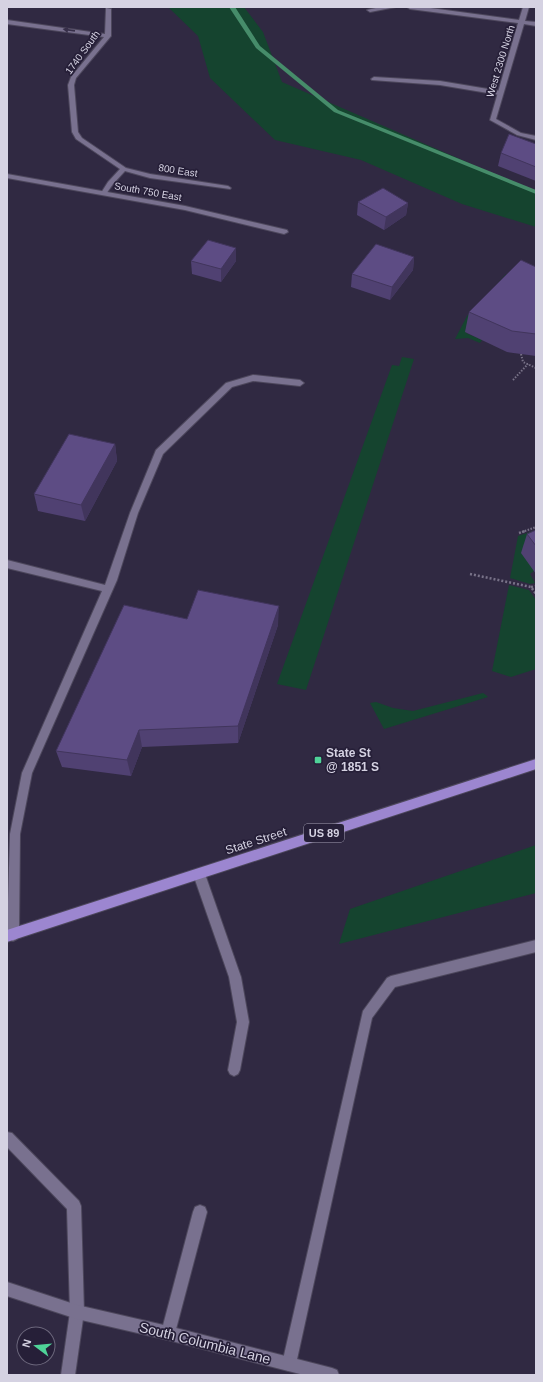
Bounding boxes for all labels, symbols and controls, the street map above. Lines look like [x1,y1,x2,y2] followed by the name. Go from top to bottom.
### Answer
[484,24,517,99] street label: West 2300 North
[63,27,75,33] one-way arrow
[63,28,102,76] street label: 1740 South
[158,162,198,179] street label: 800 East
[113,180,183,203] street label: South 750 East
[326,746,379,774] place label: State St @ 1851 S
[313,755,323,765] marker: State St @ 1851 S
[224,824,289,857] street label: State Street
[304,824,344,842] road number: US 89
[138,1319,272,1367] street label: South Columbia Lane
[16,1326,56,1366] north arrow
[20,1338,33,1349] text: N

